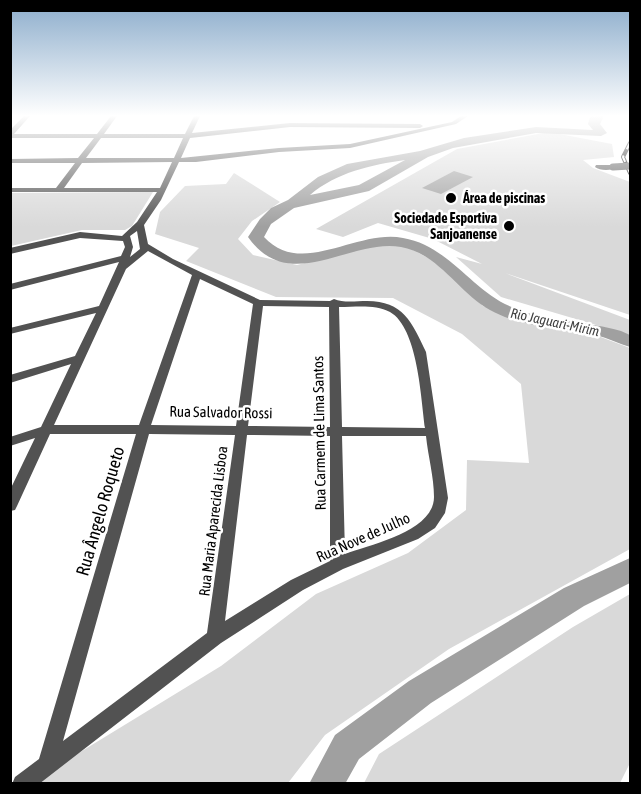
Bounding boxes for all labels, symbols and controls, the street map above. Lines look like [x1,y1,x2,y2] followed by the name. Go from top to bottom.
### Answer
[462,190,545,206] place label: Área de piscinas
[444,191,458,205] marker: Área de piscinas
[394,210,497,242] place label: Sociedade Esportiva Sanjoanense
[502,219,516,233] marker: Sociedade Esportiva Sanjoanense
[509,305,601,339] water label: Rio Jaguari-Mirim
[309,356,329,510] street label: Rua Carmem de Lima Santos
[169,403,273,421] street label: Rua Salvador Rossi
[72,444,128,578] street label: Rua Ângelo Roqueto
[195,445,231,597] street label: Rua Maria Aparecida Lisboa
[314,509,412,565] street label: Rua Nove de Julho

